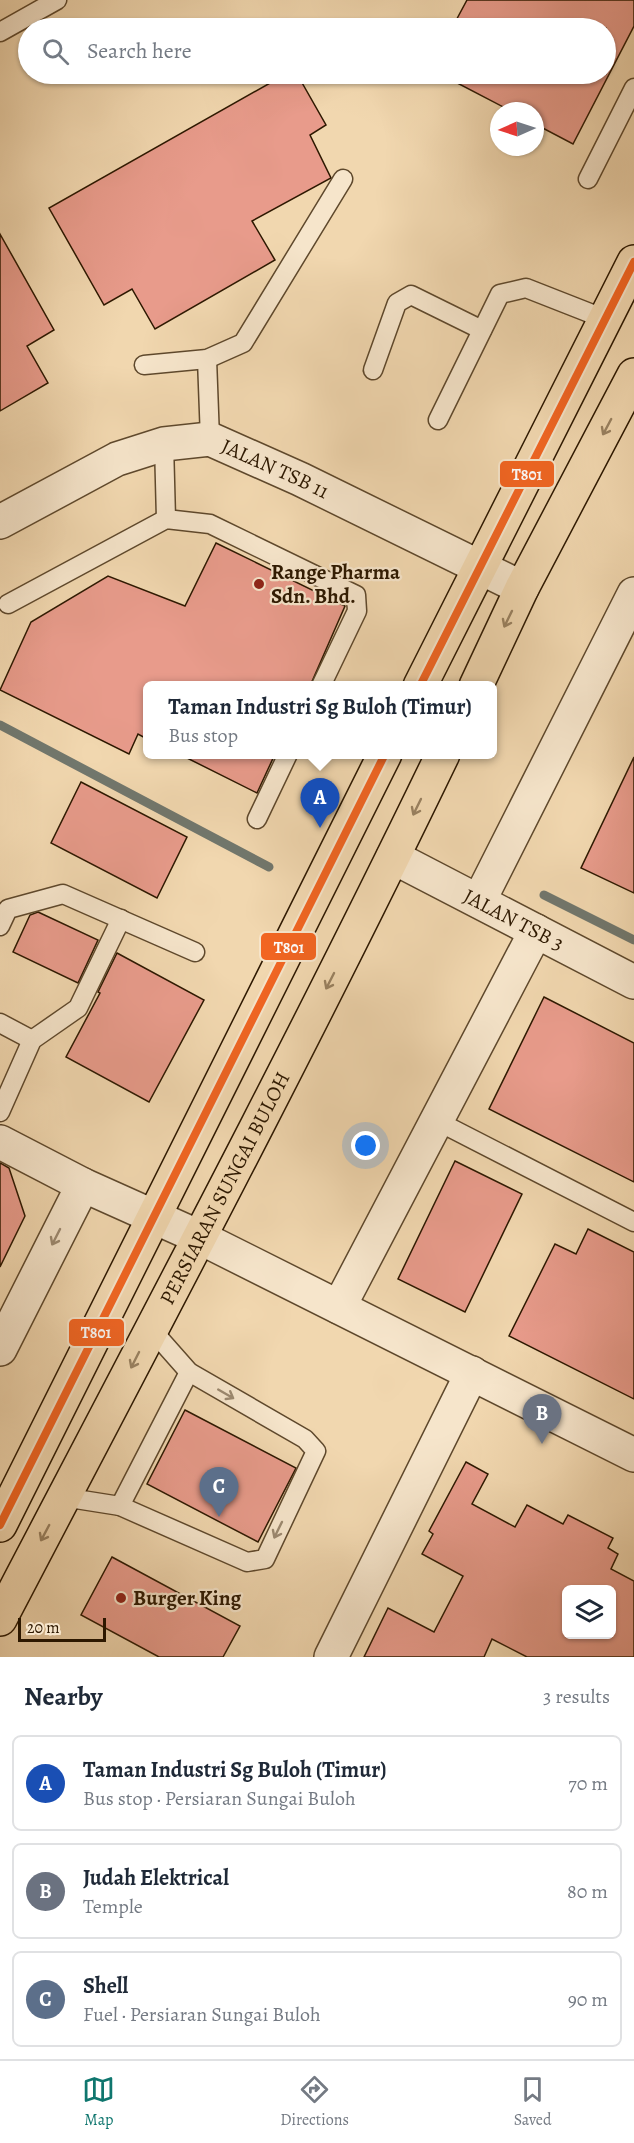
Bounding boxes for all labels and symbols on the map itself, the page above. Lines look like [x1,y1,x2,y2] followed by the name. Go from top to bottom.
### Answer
[490,102,544,156] north arrow
[601,418,612,436] one-way arrow
[217,432,334,505] street label: JALAN TSB 11
[499,460,555,488] line badge: T801
[512,464,543,486] text: T801
[271,558,401,610] place label: Range Pharma Sdn. Bhd.
[252,577,266,591] marker: Range Pharma Sdn. Bhd.
[501,610,513,628] one-way arrow
[300,778,340,828] pin: A
[411,798,423,816] one-way arrow
[459,882,569,957] street label: JALAN TSB 3
[260,932,317,961] line badge: T801
[274,937,305,959] text: T801
[323,972,335,990] one-way arrow
[153,1067,297,1309] street label: PERSIARAN SUNGAI BULOH
[351,1131,380,1160] your location
[50,1228,62,1246] one-way arrow
[68,1318,125,1347] line badge: T801
[81,1322,112,1344] text: T801
[128,1351,140,1369] one-way arrow
[217,1388,234,1400] one-way arrow
[522,1394,562,1444] pin: B
[200,1468,238,1517] pin: C
[272,1521,284,1539] one-way arrow
[38,1524,50,1542] one-way arrow
[133,1584,242,1612] place label: Burger King
[114,1591,128,1605] marker: Burger King
[18,1615,106,1642] scale bar

